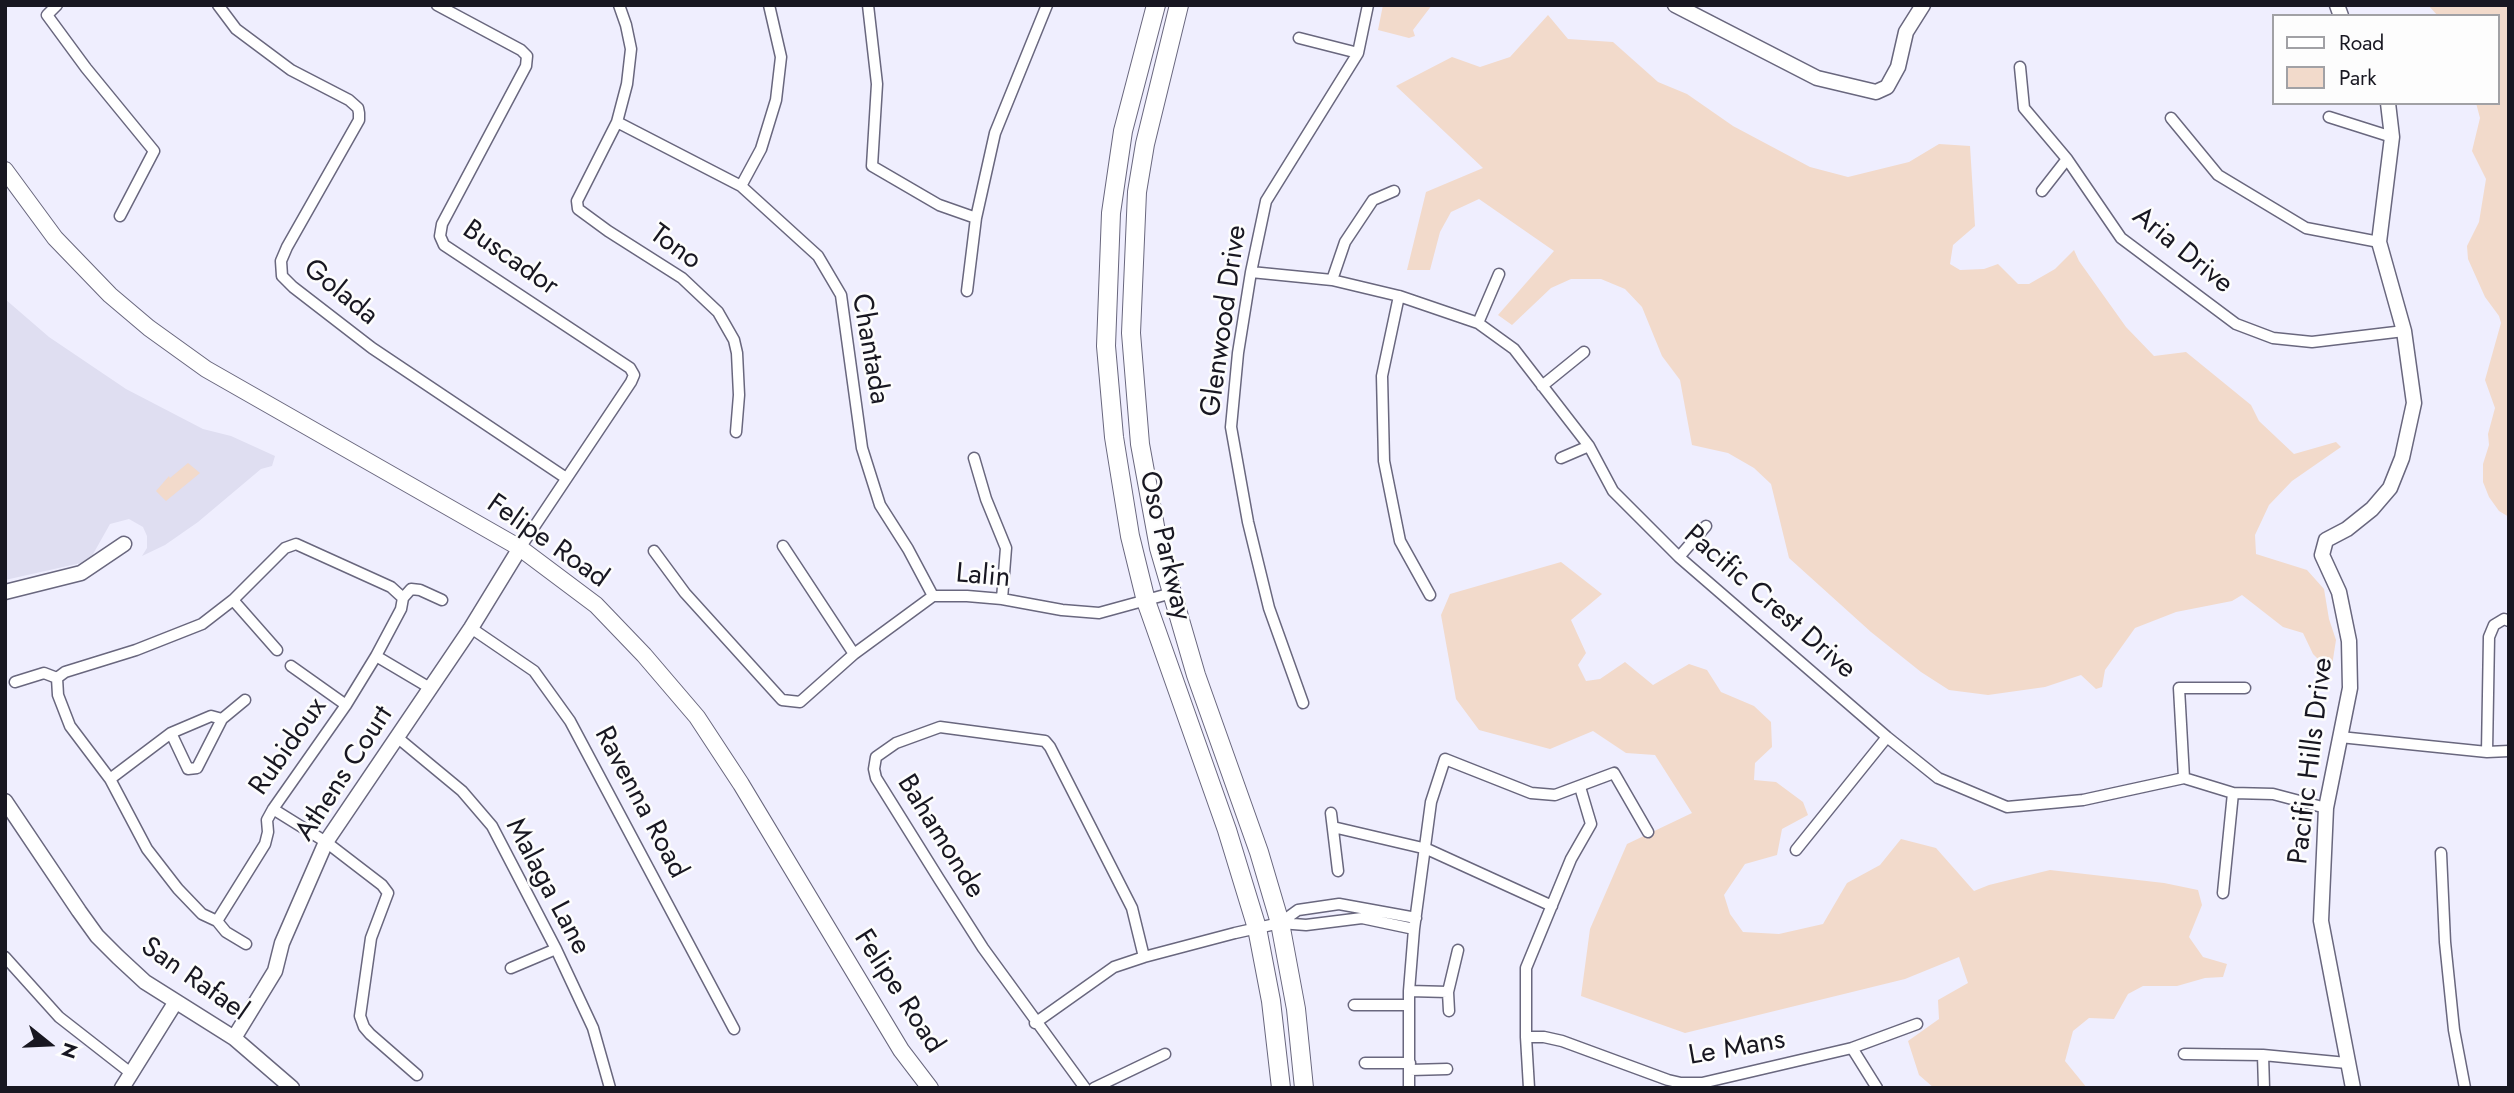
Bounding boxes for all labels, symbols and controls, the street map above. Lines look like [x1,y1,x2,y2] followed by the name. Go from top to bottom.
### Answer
[2272,14,2500,105] legend
[2339,28,2384,58] text: Road
[2339,63,2376,93] text: Park
[2125,200,2239,302] street label: Aria Drive
[456,214,564,304] street label: Buscador
[643,218,707,278] street label: Tono
[1195,223,1255,419] street label: Glenwood Drive
[296,253,384,333] street label: Golada
[843,291,895,407] street label: Chantada
[1131,468,1197,624] street label: Oso Parkway
[480,488,614,596] street label: Felipe Road
[1676,519,1862,687] street label: Pacific Crest Drive
[954,558,1012,596] street label: Lalin
[2283,656,2341,866] street label: Pacific Hills Drive
[243,692,335,802] street label: Rubidoux
[289,700,401,848] street label: Athens Court
[586,721,694,885] street label: Ravenna Road
[889,769,991,905] street label: Bahamonde
[497,813,597,961] street label: Malaga Lane
[846,924,950,1060] street label: Felipe Road
[134,931,254,1029] street label: San Rafael
[14,1009,84,1079] north arrow
[1686,1024,1788,1074] street label: Le Mans
[54,1039,85,1062] text: N

